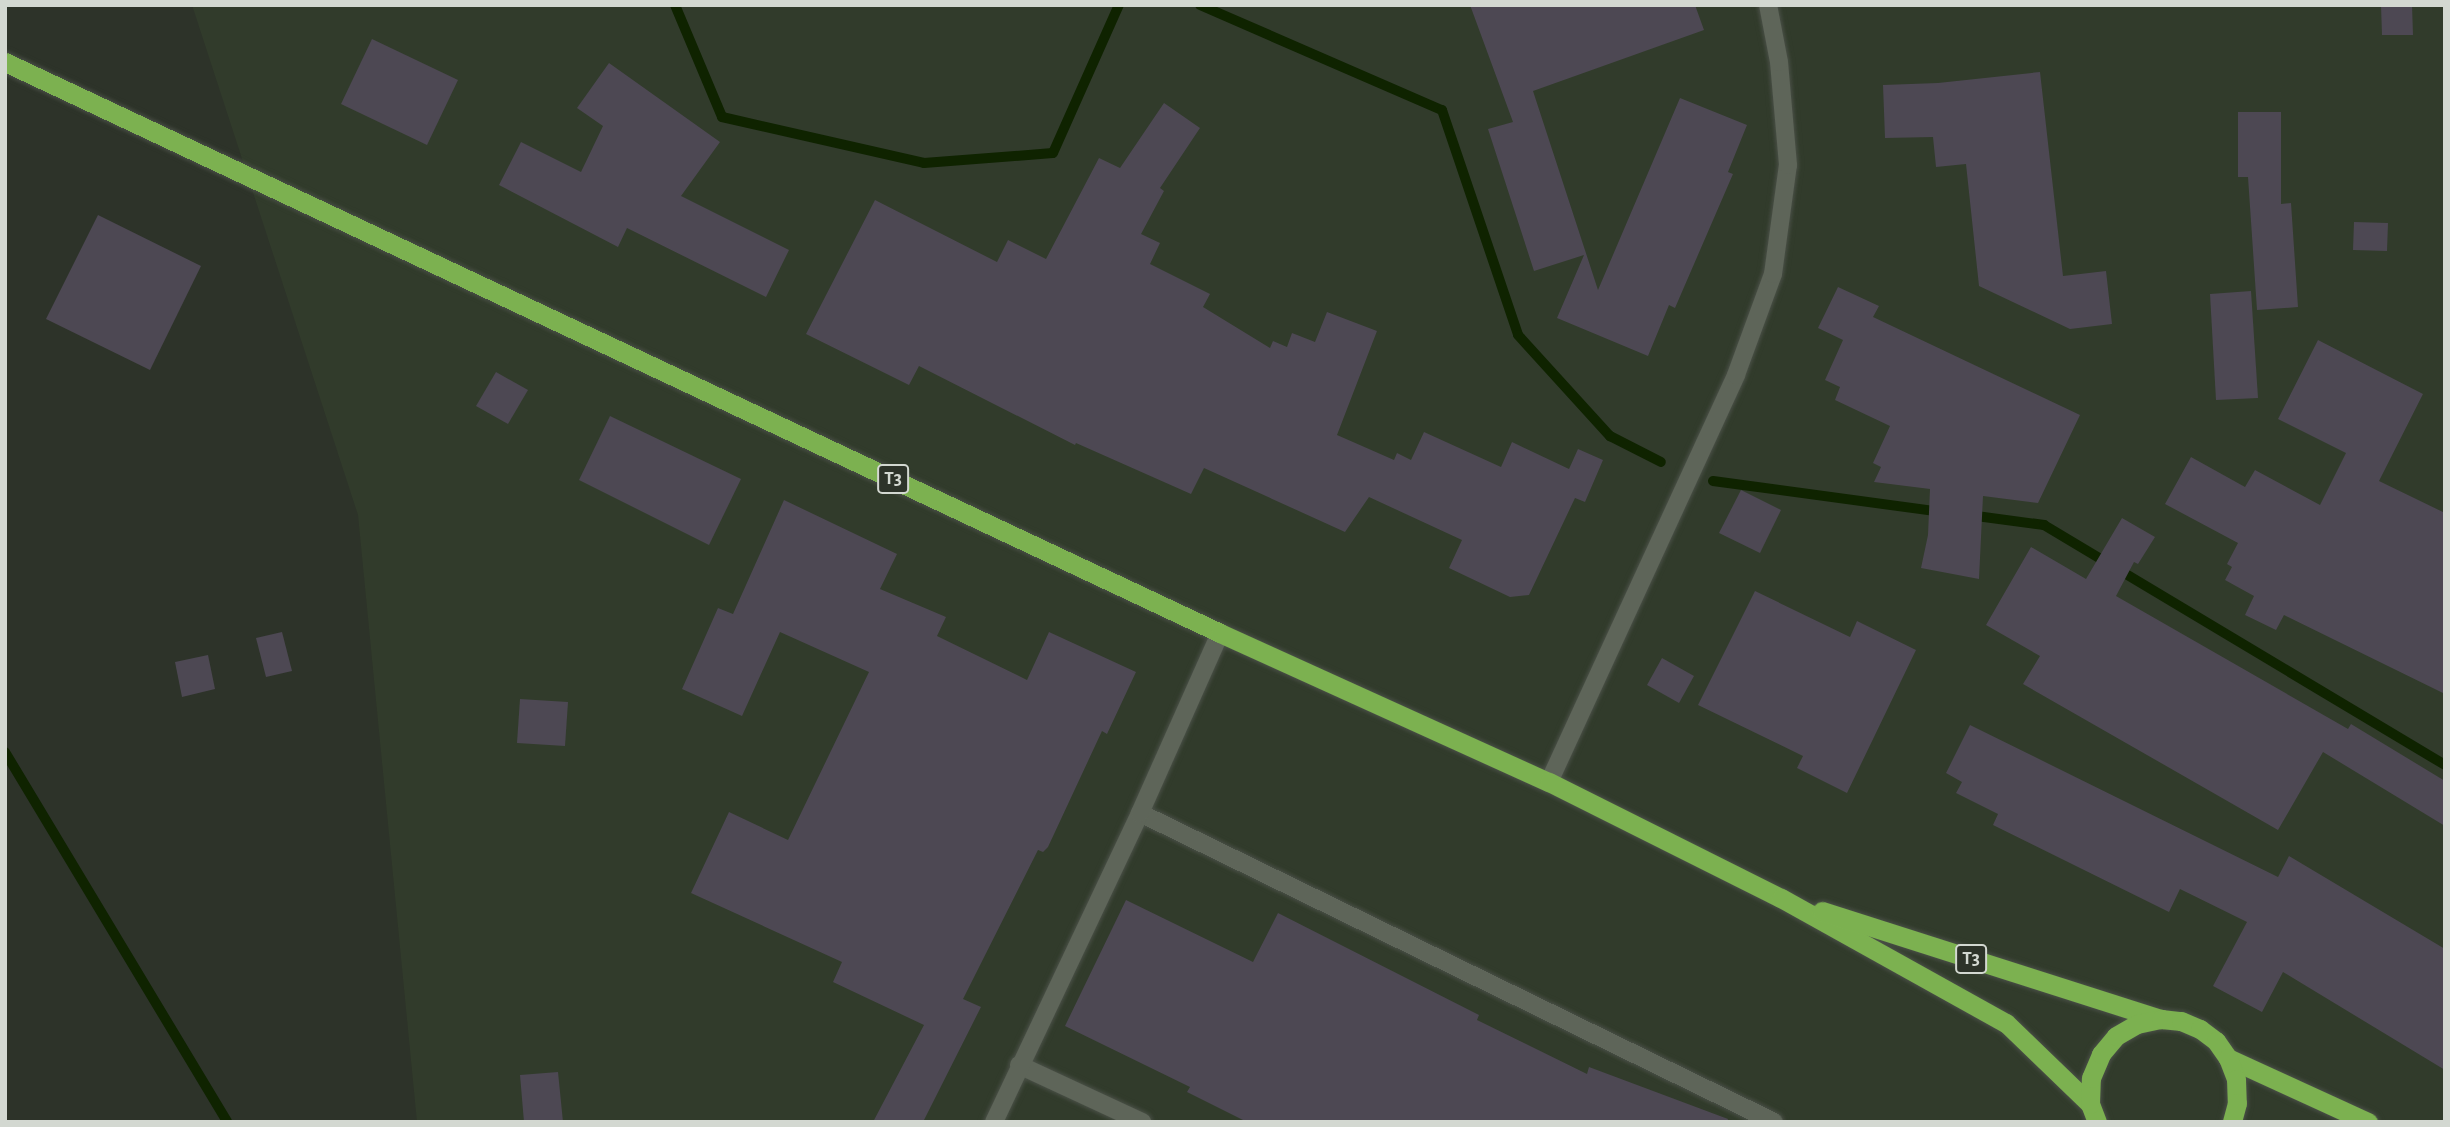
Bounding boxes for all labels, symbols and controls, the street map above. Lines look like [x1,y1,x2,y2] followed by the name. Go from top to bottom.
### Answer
[876,464,910,494] road number: T3
[1954,944,1988,974] road number: T3

